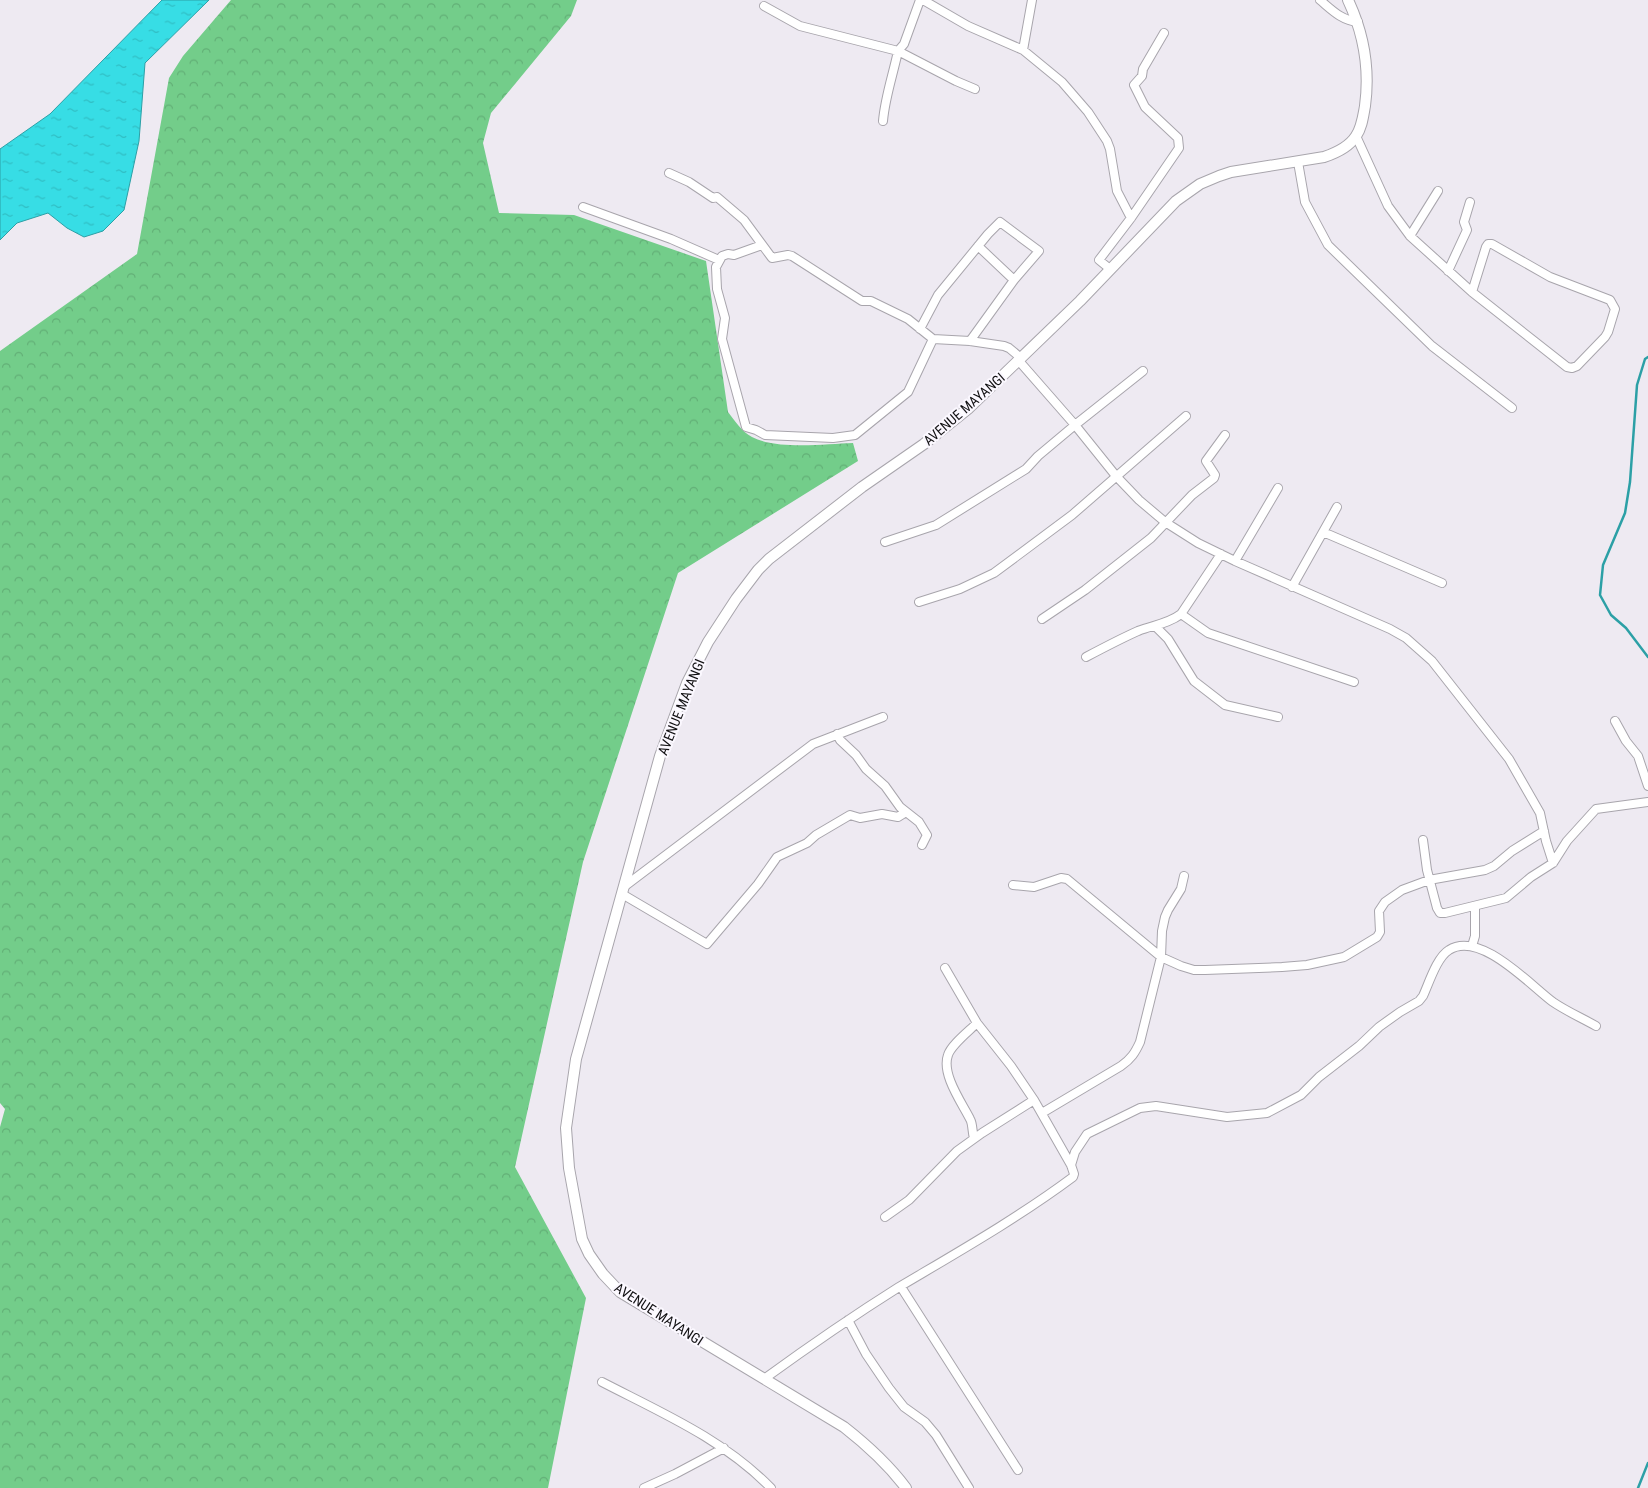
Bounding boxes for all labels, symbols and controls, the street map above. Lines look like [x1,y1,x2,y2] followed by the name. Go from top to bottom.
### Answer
[920,369,1008,449] street label: AVENUE MAYANGI
[654,657,708,757] street label: AVENUE MAYANGI
[612,1279,706,1349] street label: AVENUE MAYANGI

